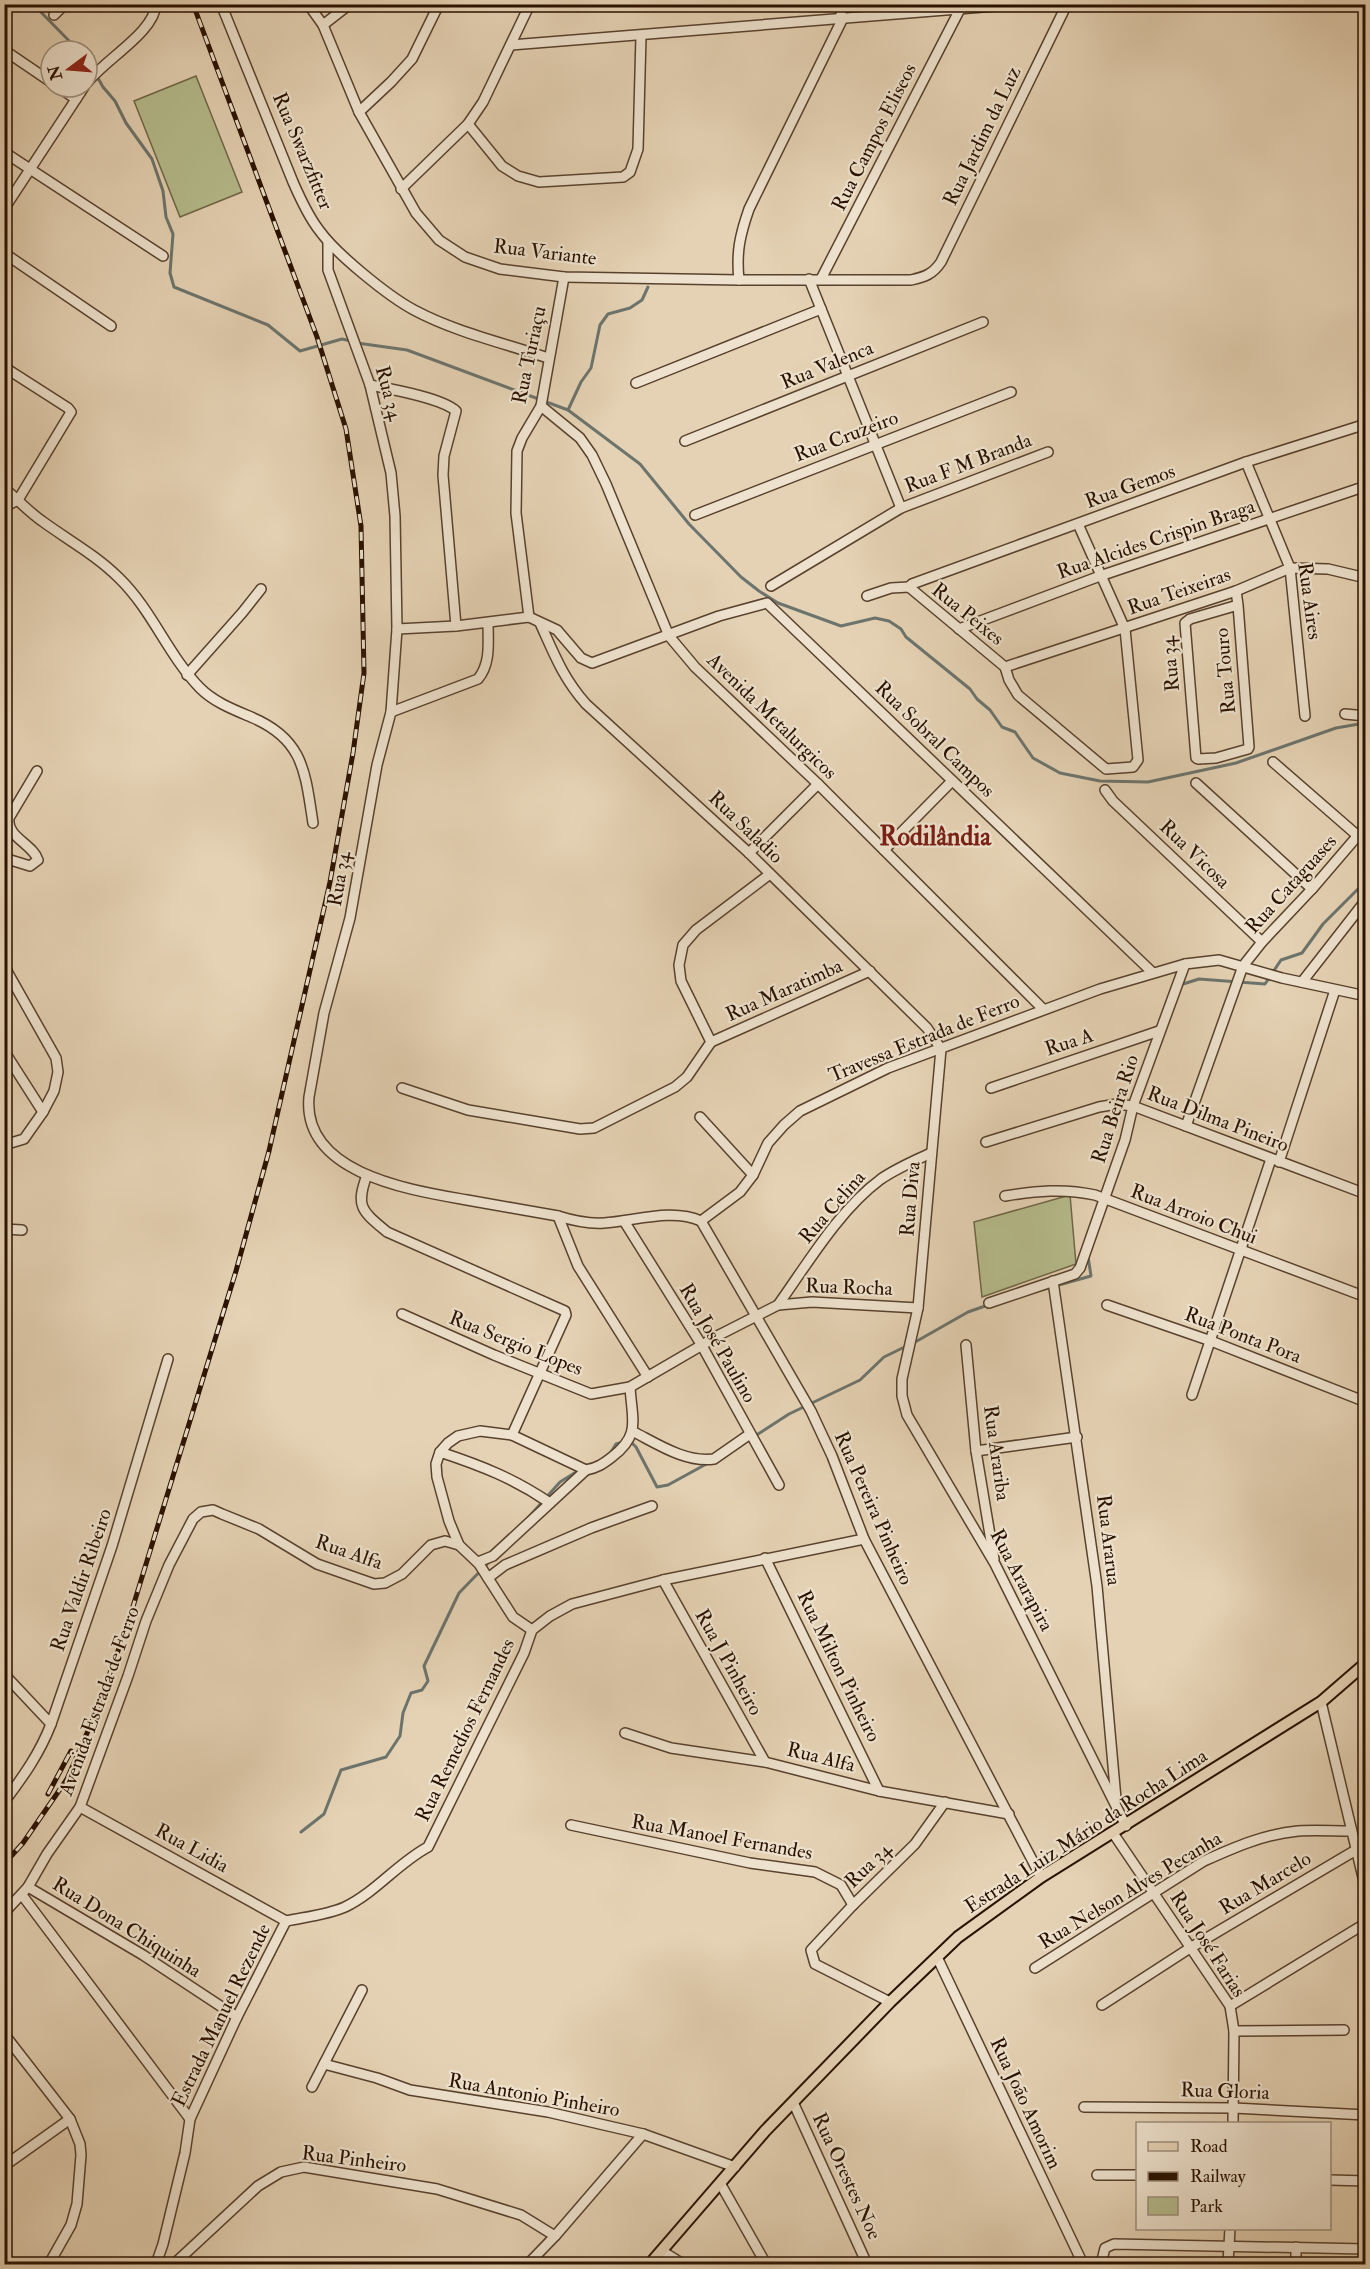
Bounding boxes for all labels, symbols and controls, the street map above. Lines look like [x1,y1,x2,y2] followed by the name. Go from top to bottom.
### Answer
[39,39,99,99] north arrow
[826,59,923,216] street label: Rua Campos Eliseos
[937,62,1027,210] street label: Rua Jardim da Luz
[44,63,67,83] text: N
[267,88,339,214] street label: Rua Swarzfitter
[492,233,598,271] street label: Rua Variante
[506,304,552,406] street label: Rua Turiaçu
[777,335,878,395] street label: Rua Valenca
[370,363,409,424] street label: Rua 34
[790,405,902,467] street label: Rua Cruzeiro
[901,427,1036,499] street label: Rua F M Branda
[1082,458,1179,514] street label: Rua Gemos
[1054,493,1259,586] street label: Rua Alcides Crispin Braga
[1292,561,1328,641] street label: Rua Aires
[1124,562,1234,620] street label: Rua Teixeiras
[927,577,1009,651] street label: Rua Peixes
[1209,627,1241,715] street label: Rua Touro
[1155,634,1185,693] street label: Rua 34
[701,647,842,785] street label: Avenida Metalurgicos
[869,675,1000,803] street label: Rua Sobral Campos
[703,785,789,869] street label: Rua Saladio
[1154,814,1236,894] street label: Rua Vicosa
[879,821,992,853] district label: Rodilândia
[1240,829,1342,939] street label: Rua Cataguases
[322,848,356,908] street label: Rua 34
[722,953,847,1027] street label: Rua Maratimba
[825,988,1023,1088] street label: Travessa Estrada de Ferro
[1042,1022,1097,1062] street label: Rua A
[1086,1052,1144,1166] street label: Rua Beira Rio
[1144,1081,1292,1157] street label: Rua Dilma Pineiro
[894,1160,926,1238] street label: Rua Diva
[793,1165,871,1249] street label: Rua Celina
[1127,1178,1261,1250] street label: Rua Arroio Chui
[805,1273,894,1301] street label: Rua Rocha
[674,1279,762,1407] street label: Rua José Paulino
[1181,1301,1306,1369] street label: Rua Ponta Pora
[445,1305,587,1382] street label: Rua Sergio Lopes
[978,1404,1016,1503] street label: Rua Arariba
[829,1427,919,1589] street label: Rua Pereira Pinheiro
[1091,1493,1127,1588] street label: Rua Ararua
[45,1505,117,1655] street label: Rua Valdir Ribeiro
[984,1525,1060,1636] street label: Rua Ararapira
[312,1529,387,1575] street label: Rua Alfa
[791,1586,887,1746] street label: Rua Milton Pinheiro
[53,1603,145,1800] street label: Avenida Estrada de Ferro
[690,1604,768,1720] street label: Rua J Pinheiro
[410,1634,520,1826] street label: Rua Remedios Fernandes
[784,1736,858,1778] street label: Rua Alfa
[960,1743,1213,1919] street label: Estrada Luiz Mário da Rocha Lima
[629,1809,815,1865] street label: Rua Manoel Fernandes
[151,1818,234,1879] street label: Rua Lidia
[1034,1825,1227,1955] street label: Rua Nelson Alves Pecanha
[839,1836,897,1893] street label: Rua 34
[1214,1846,1316,1920] street label: Rua Marcelo
[48,1871,207,1983] street label: Rua Dona Chiquinha
[1164,1886,1252,2002] street label: Rua José Farias
[166,1919,276,2111] street label: Estrada Manuel Rezende
[985,2033,1068,2173] street label: Rua João Amorim
[446,2068,622,2122] street label: Rua Antonio Pinheiro
[1180,2077,1271,2105] street label: Rua Gloria
[807,2109,887,2243] street label: Rua Orestes Noe
[1136,2122,1331,2230] legend
[1190,2135,1228,2158] text: Road
[300,2140,408,2178] street label: Rua Pinheiro
[1190,2165,1247,2188] text: Railway
[1190,2195,1223,2218] text: Park

